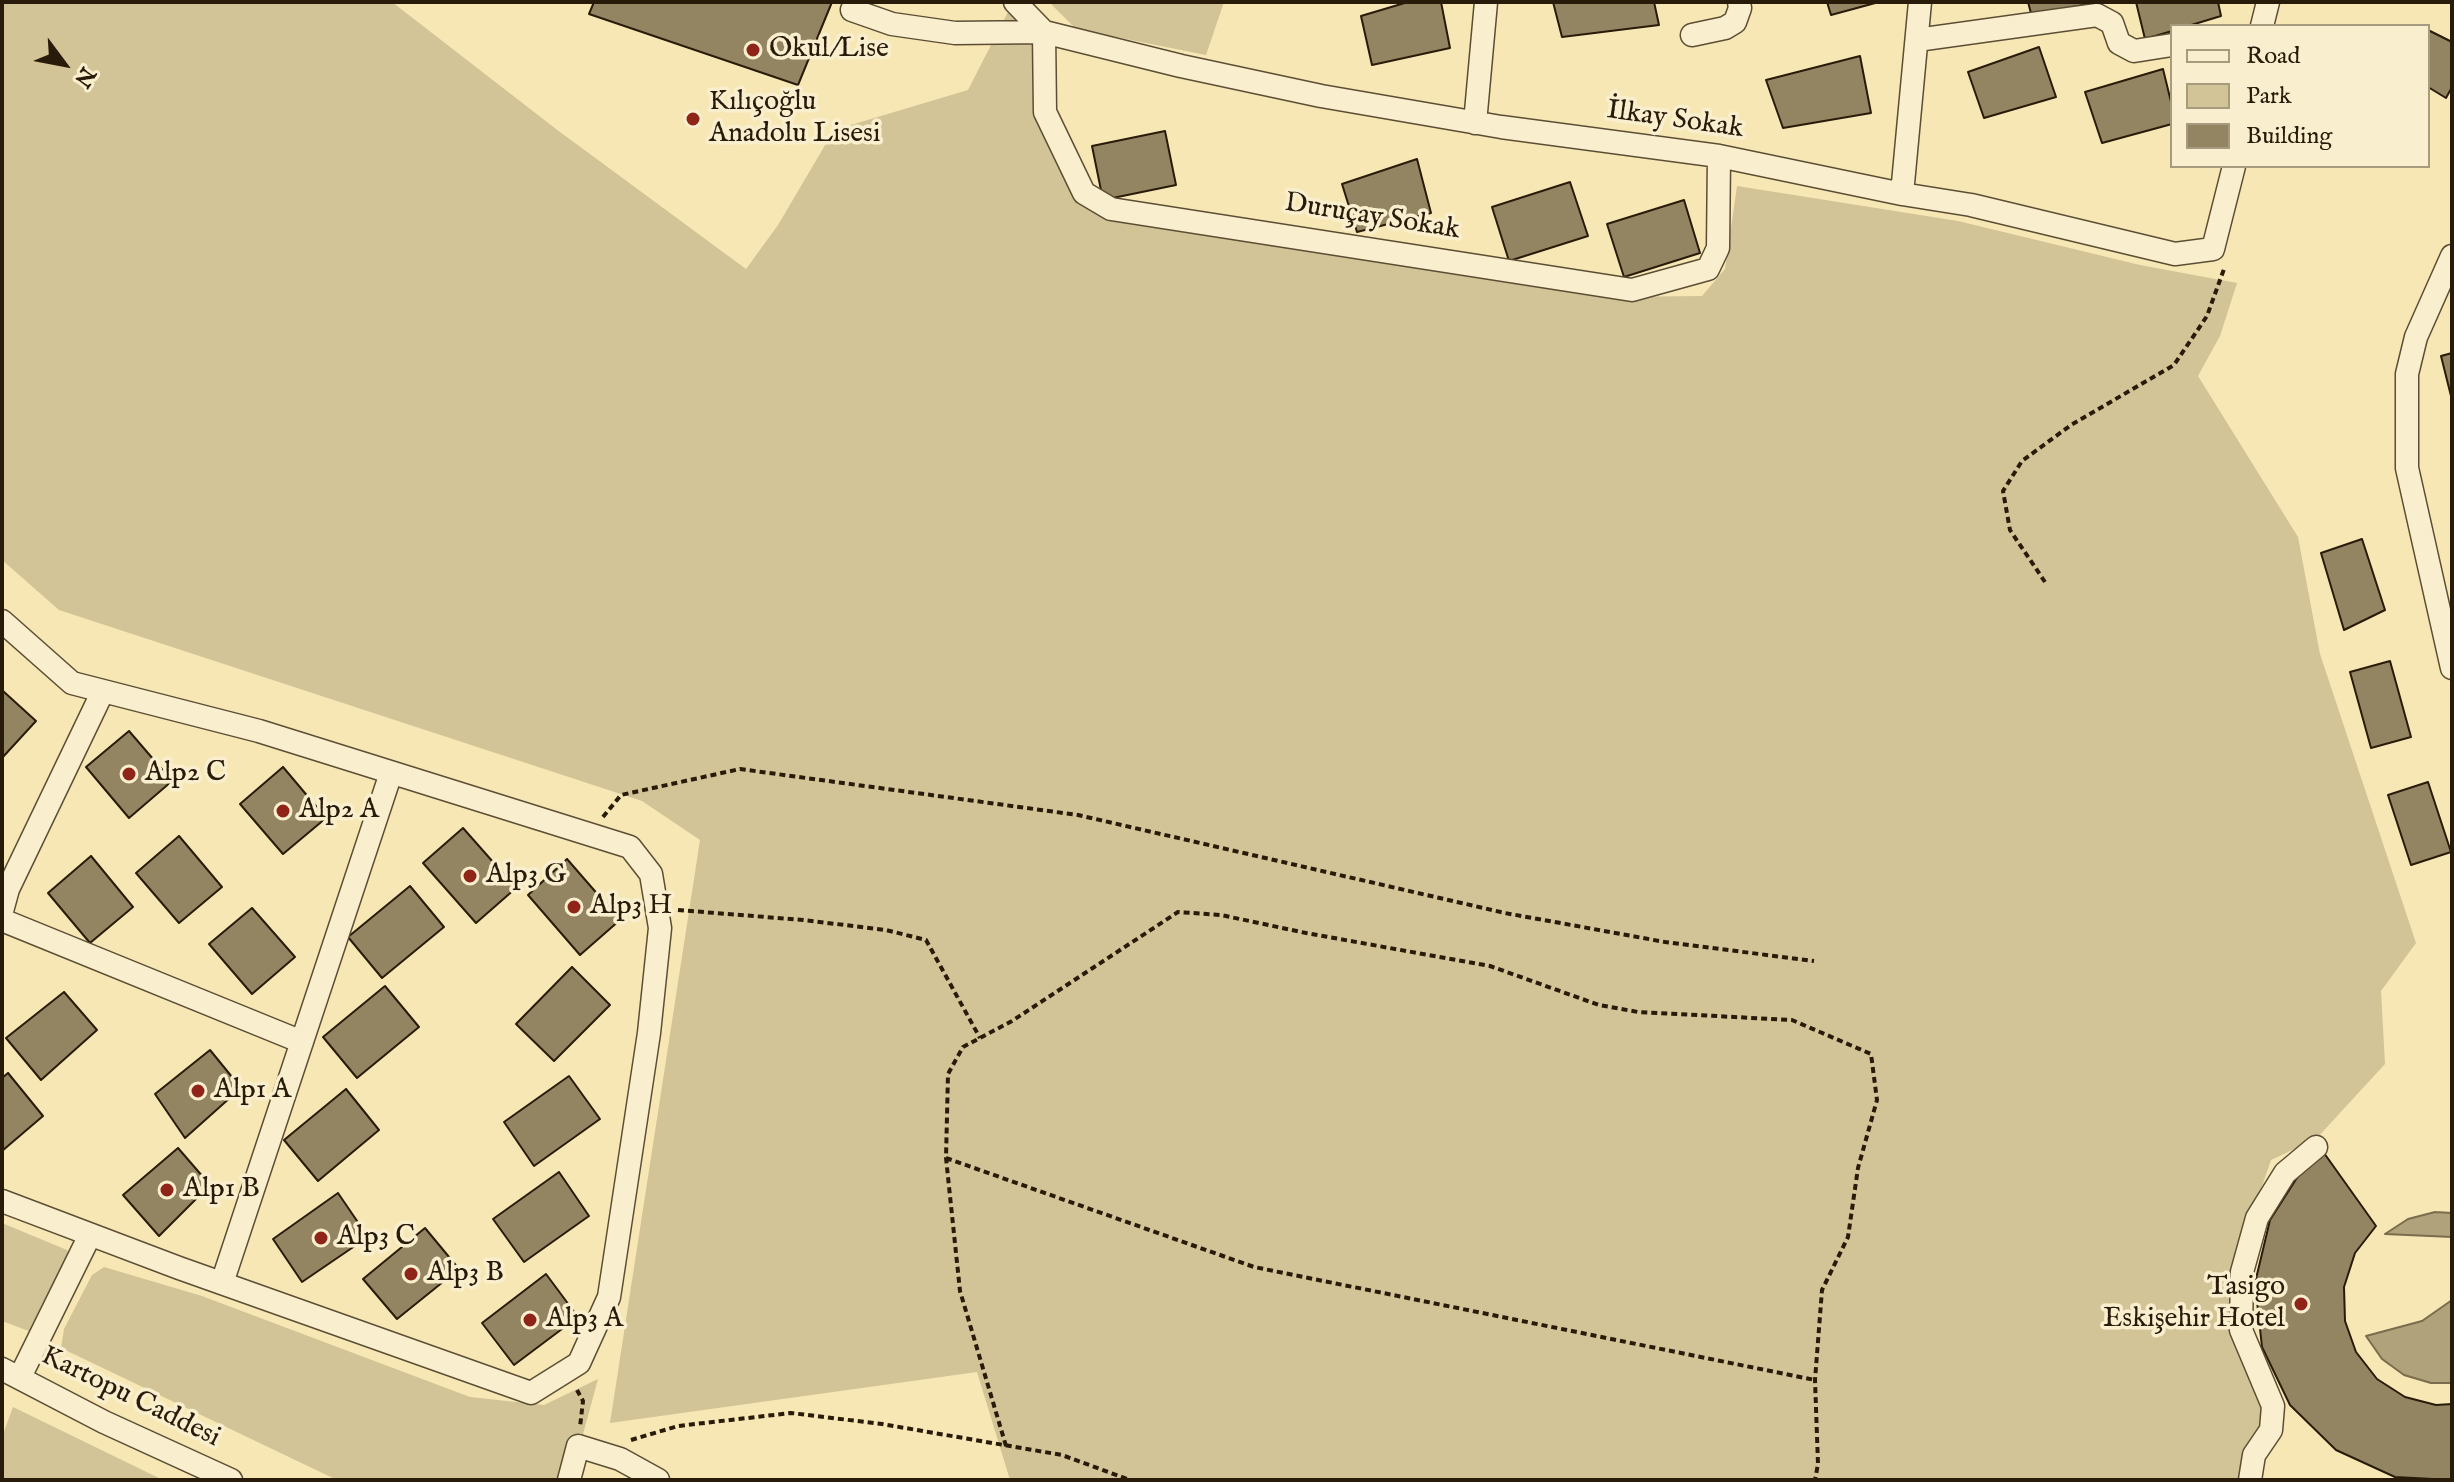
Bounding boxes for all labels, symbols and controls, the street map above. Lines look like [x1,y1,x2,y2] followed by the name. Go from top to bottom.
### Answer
[24,24,104,104] north arrow
[2170,24,2430,168] legend
[769,33,889,67] place label: Okul/Lise
[744,41,762,59] marker: Okul/Lise
[2246,41,2300,72] text: Road
[67,61,101,92] text: N
[2246,81,2292,112] text: Park
[709,86,880,152] place label: Kılıçoğlu Anadolu Lisesi
[1604,95,1746,147] street label: İlkay Sokak
[684,110,702,128] marker: Kılıçoğlu Anadolu Lisesi
[2246,121,2332,152] text: Building
[1282,188,1462,248] street label: Duruçay Sokak
[145,757,226,791] place label: Alp2 C
[120,765,138,783] marker: Alp2 C
[299,794,379,828] place label: Alp2 A
[274,802,292,820] marker: Alp2 A
[486,859,567,893] place label: Alp3 G
[461,867,479,885] marker: Alp3 G
[590,890,672,924] place label: Alp3 H
[565,898,583,916] marker: Alp3 H
[214,1074,291,1108] place label: Alp1 A
[189,1082,207,1100] marker: Alp1 A
[183,1173,260,1207] place label: Alp1 B
[158,1181,176,1199] marker: Alp1 B
[337,1221,415,1255] place label: Alp3 C
[312,1229,330,1247] marker: Alp3 C
[427,1257,504,1291] place label: Alp3 B
[402,1265,420,1283] marker: Alp3 B
[2103,1271,2285,1337] place label: Tasigo Eskişehir Hotel
[2292,1295,2310,1313] marker: Tasigo Eskişehir Hotel
[546,1303,623,1337] place label: Alp3 A
[521,1311,539,1329] marker: Alp3 A
[35,1340,225,1456] street label: Kartopu Caddesi

